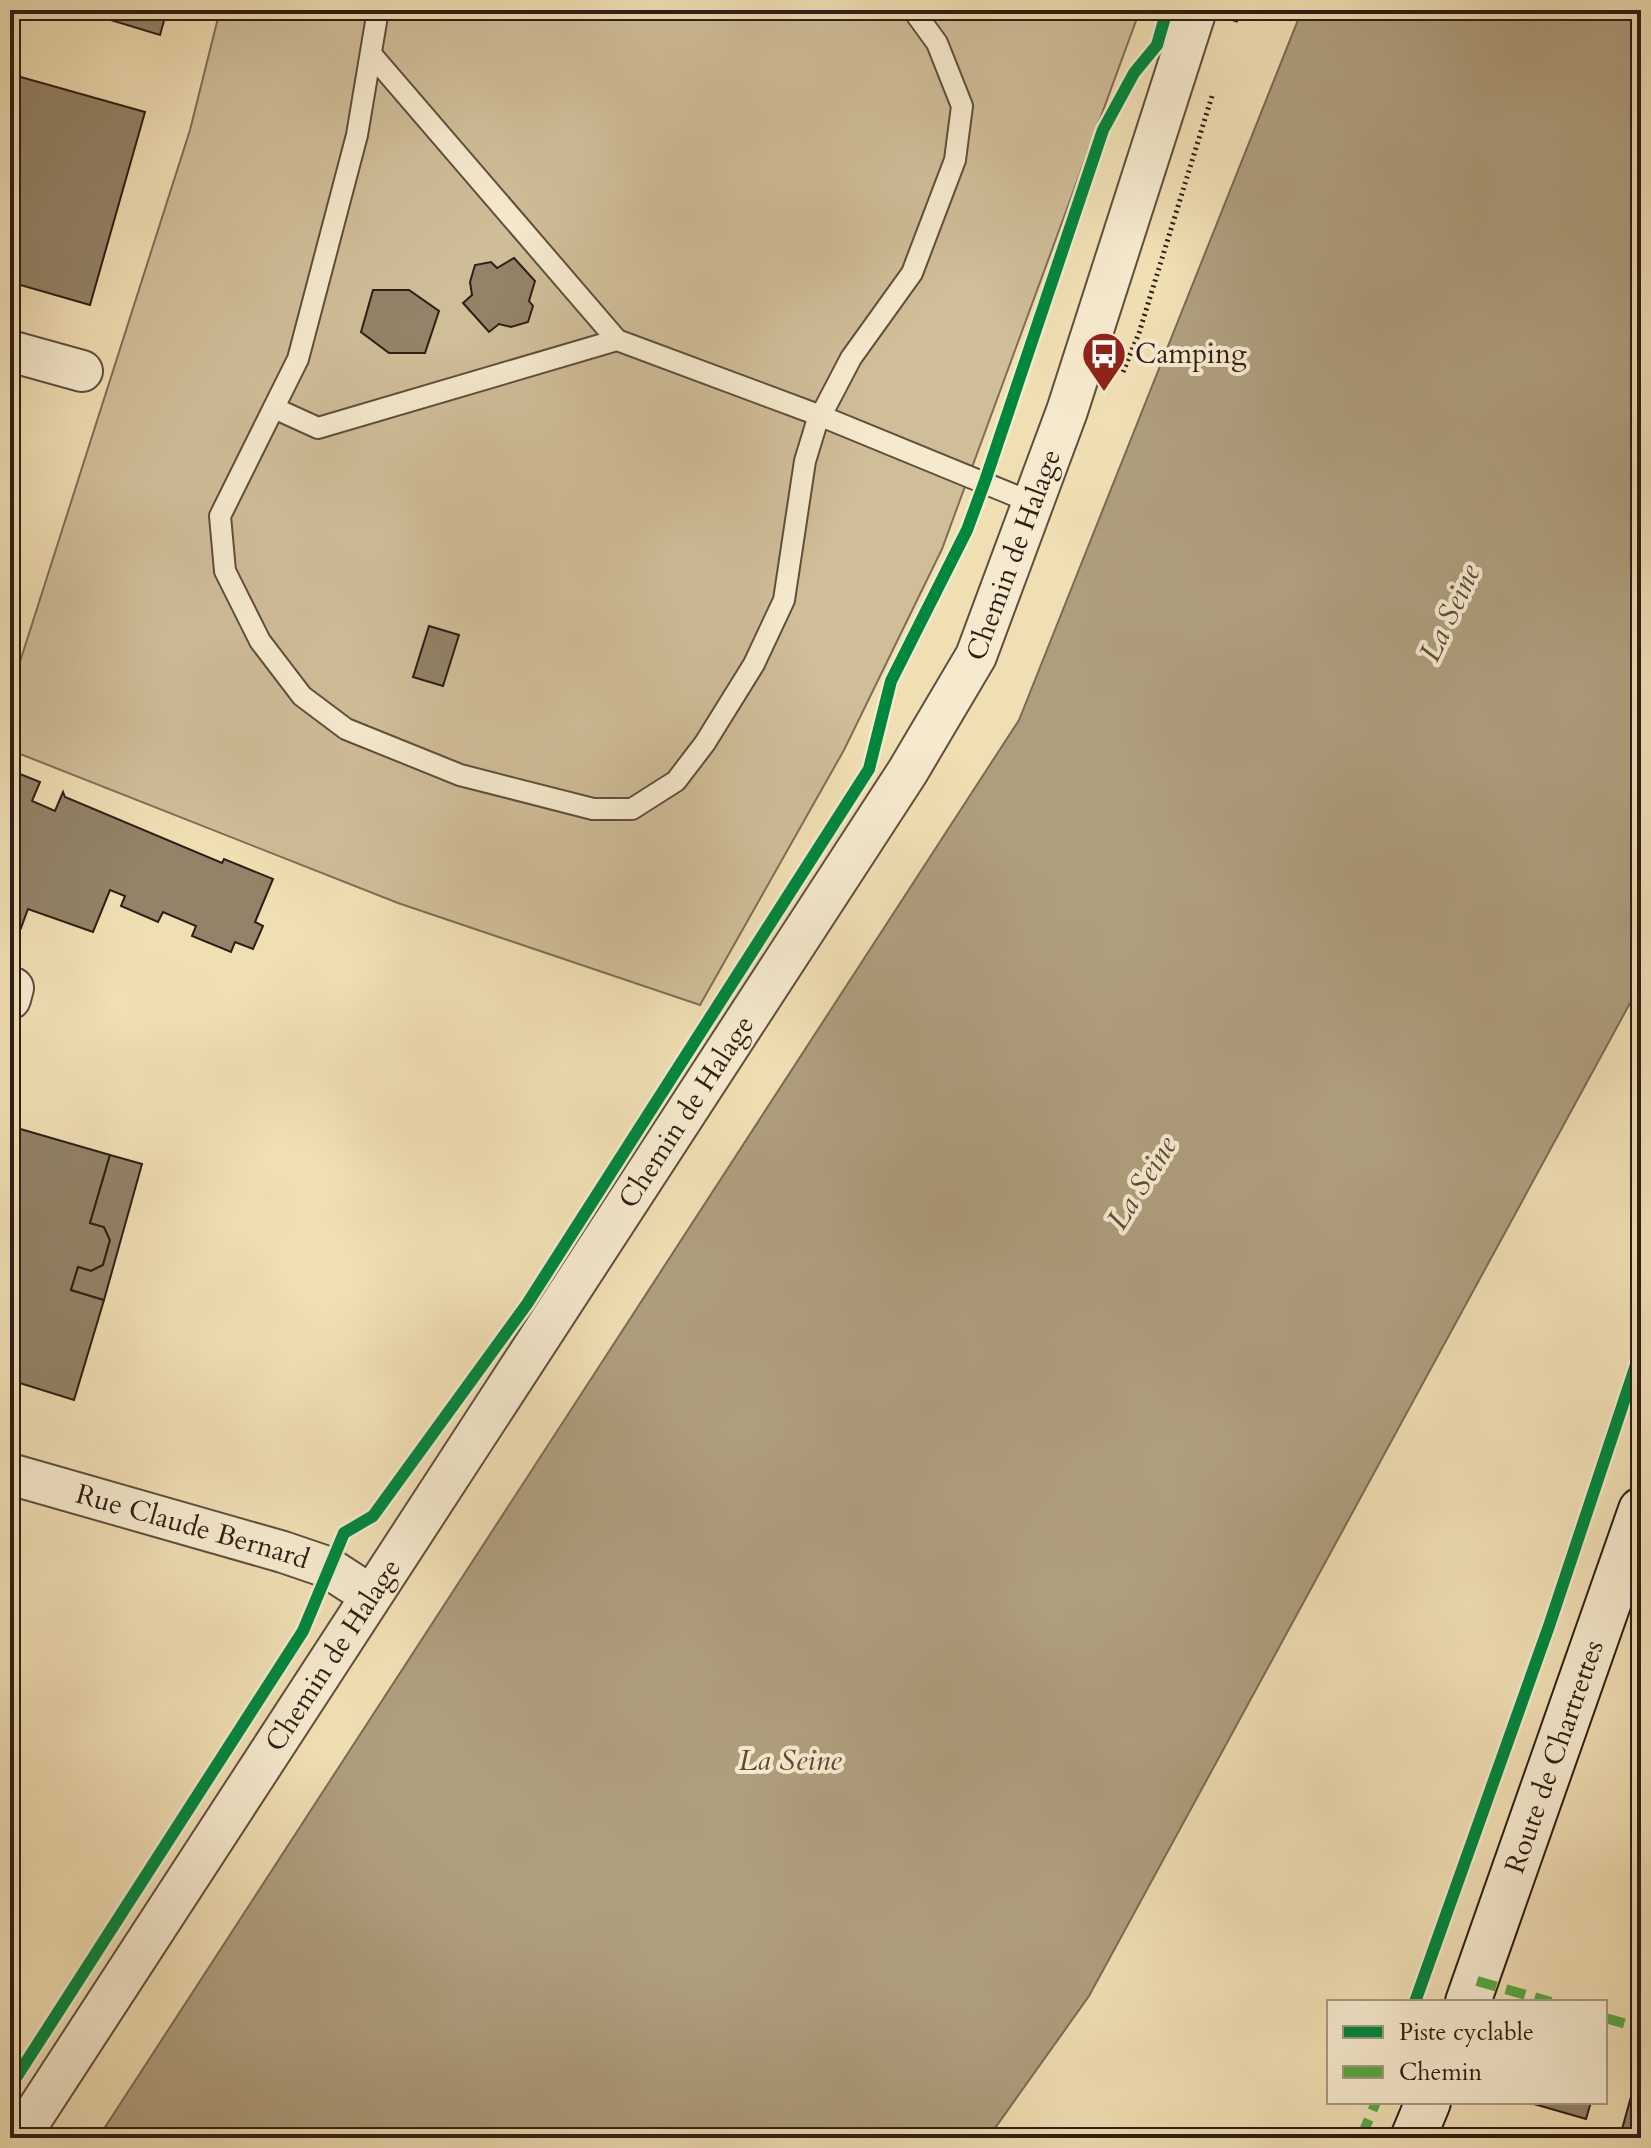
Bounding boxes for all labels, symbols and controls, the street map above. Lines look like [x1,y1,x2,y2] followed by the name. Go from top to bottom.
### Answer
[1080,330,1128,393] bus stop icon: Camping
[1135,335,1247,373] place label: Camping
[957,444,1070,666] street label: Chemin de Halage
[1410,557,1491,668] water label: La Seine
[610,1008,763,1216] street label: Chemin de Halage
[1097,1128,1187,1238] water label: La Seine
[71,1475,315,1579] street label: Rue Claude Bernard
[256,1551,410,1759] street label: Chemin de Halage
[1496,1635,1613,1879] street label: Route de Chartrettes
[738,1740,842,1781] water label: La Seine
[1327,2000,1607,2104] legend
[1399,2016,1534,2049] text: Piste cyclable
[1399,2056,1482,2089] text: Chemin

